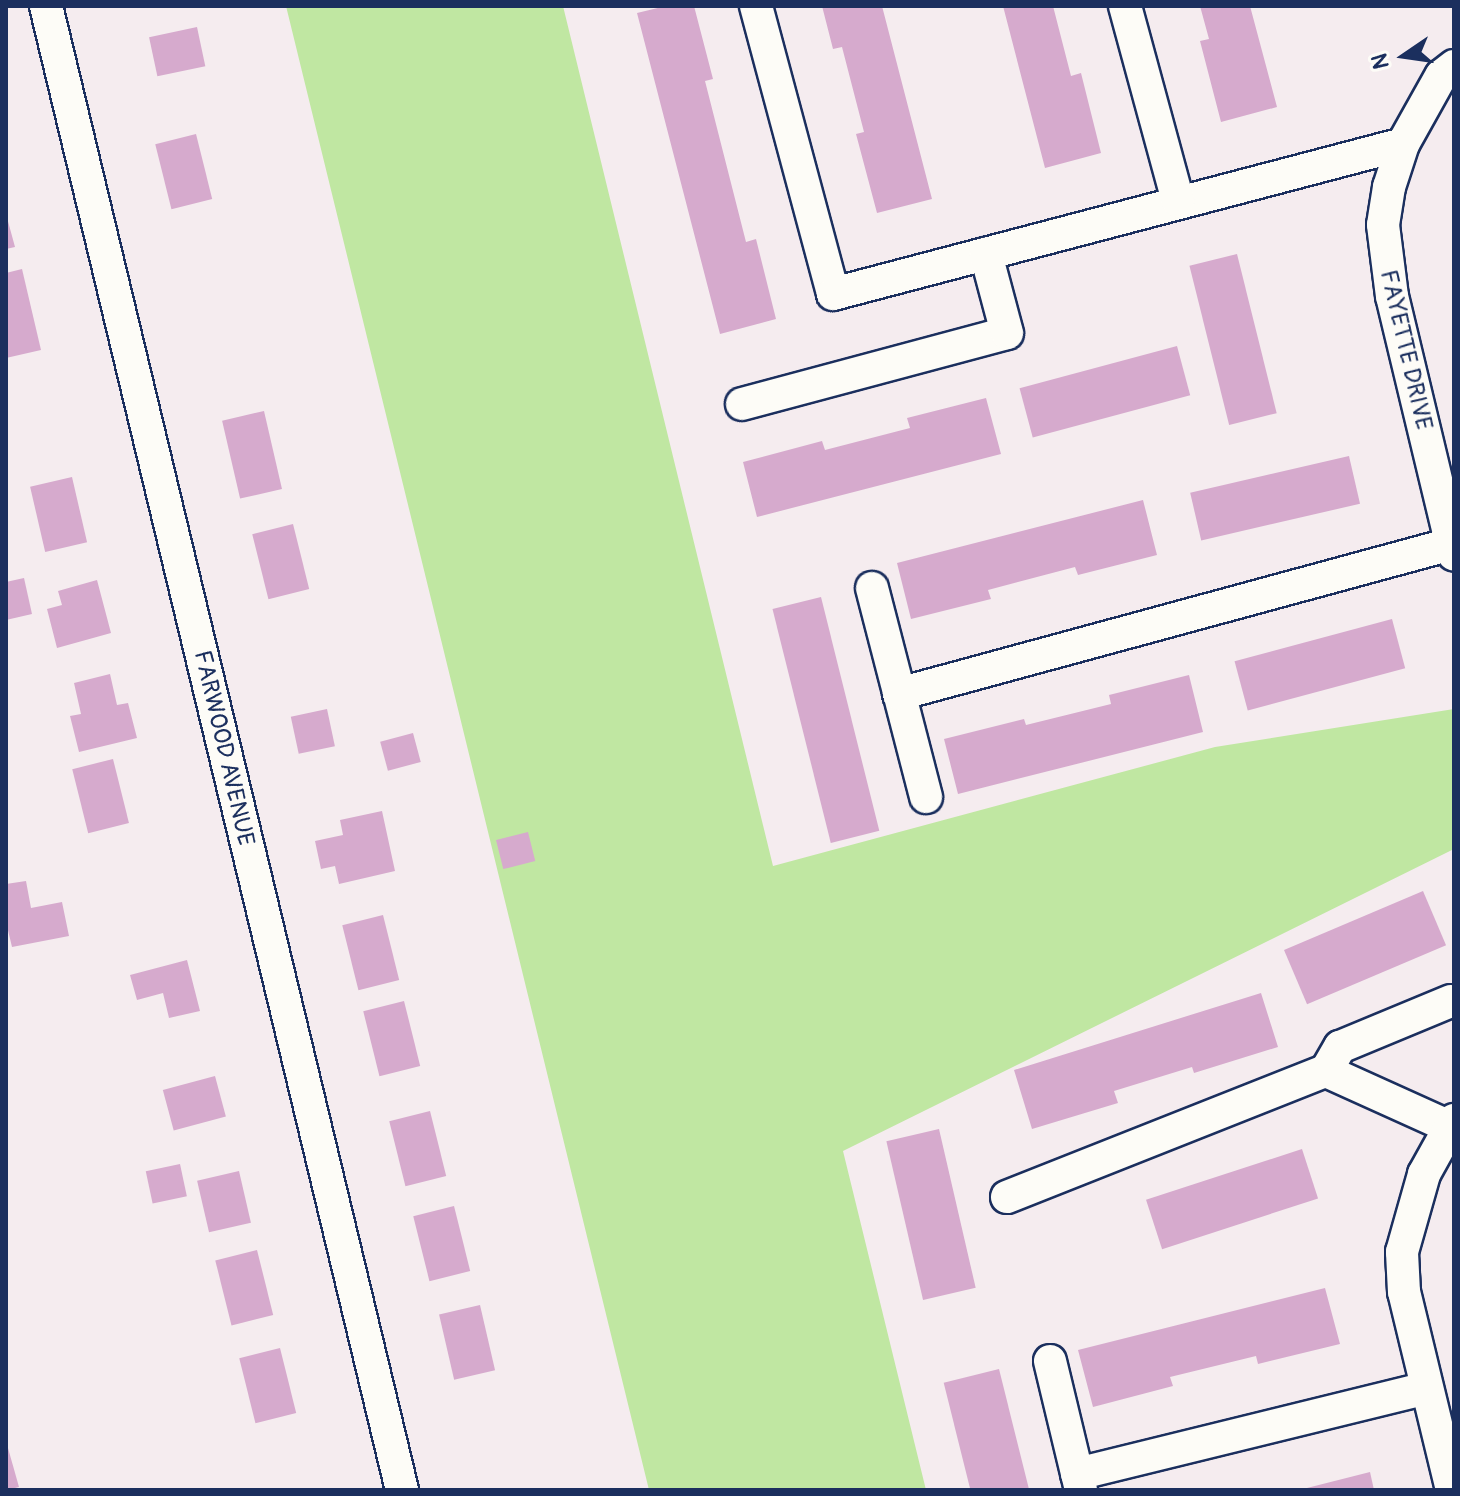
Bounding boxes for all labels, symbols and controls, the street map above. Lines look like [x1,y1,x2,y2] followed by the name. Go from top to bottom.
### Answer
[1364,16,1444,96] north arrow
[1365,51,1396,72] text: N
[1374,267,1438,433] street label: FAYETTE DRIVE
[188,648,260,848] street label: FARWOOD AVENUE

